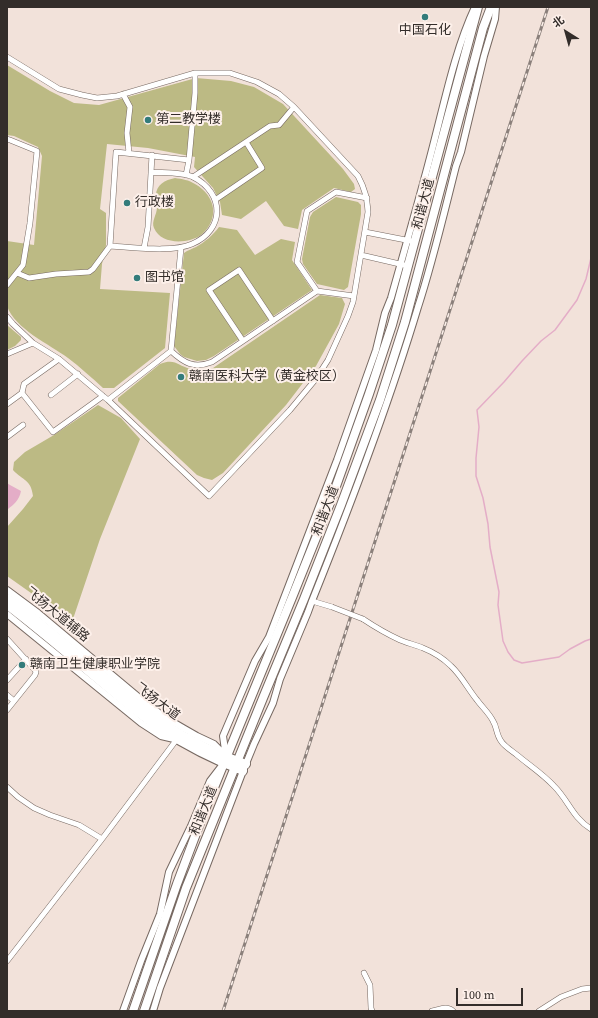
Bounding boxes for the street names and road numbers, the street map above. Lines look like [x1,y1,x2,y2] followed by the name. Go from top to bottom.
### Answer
[410,177,438,231] street label: 和谐大道
[309,484,343,538] street label: 和谐大道
[22,584,92,646] street label: 飞扬大道辅路
[132,680,182,724] street label: 飞扬大道
[187,784,221,838] street label: 和谐大道

